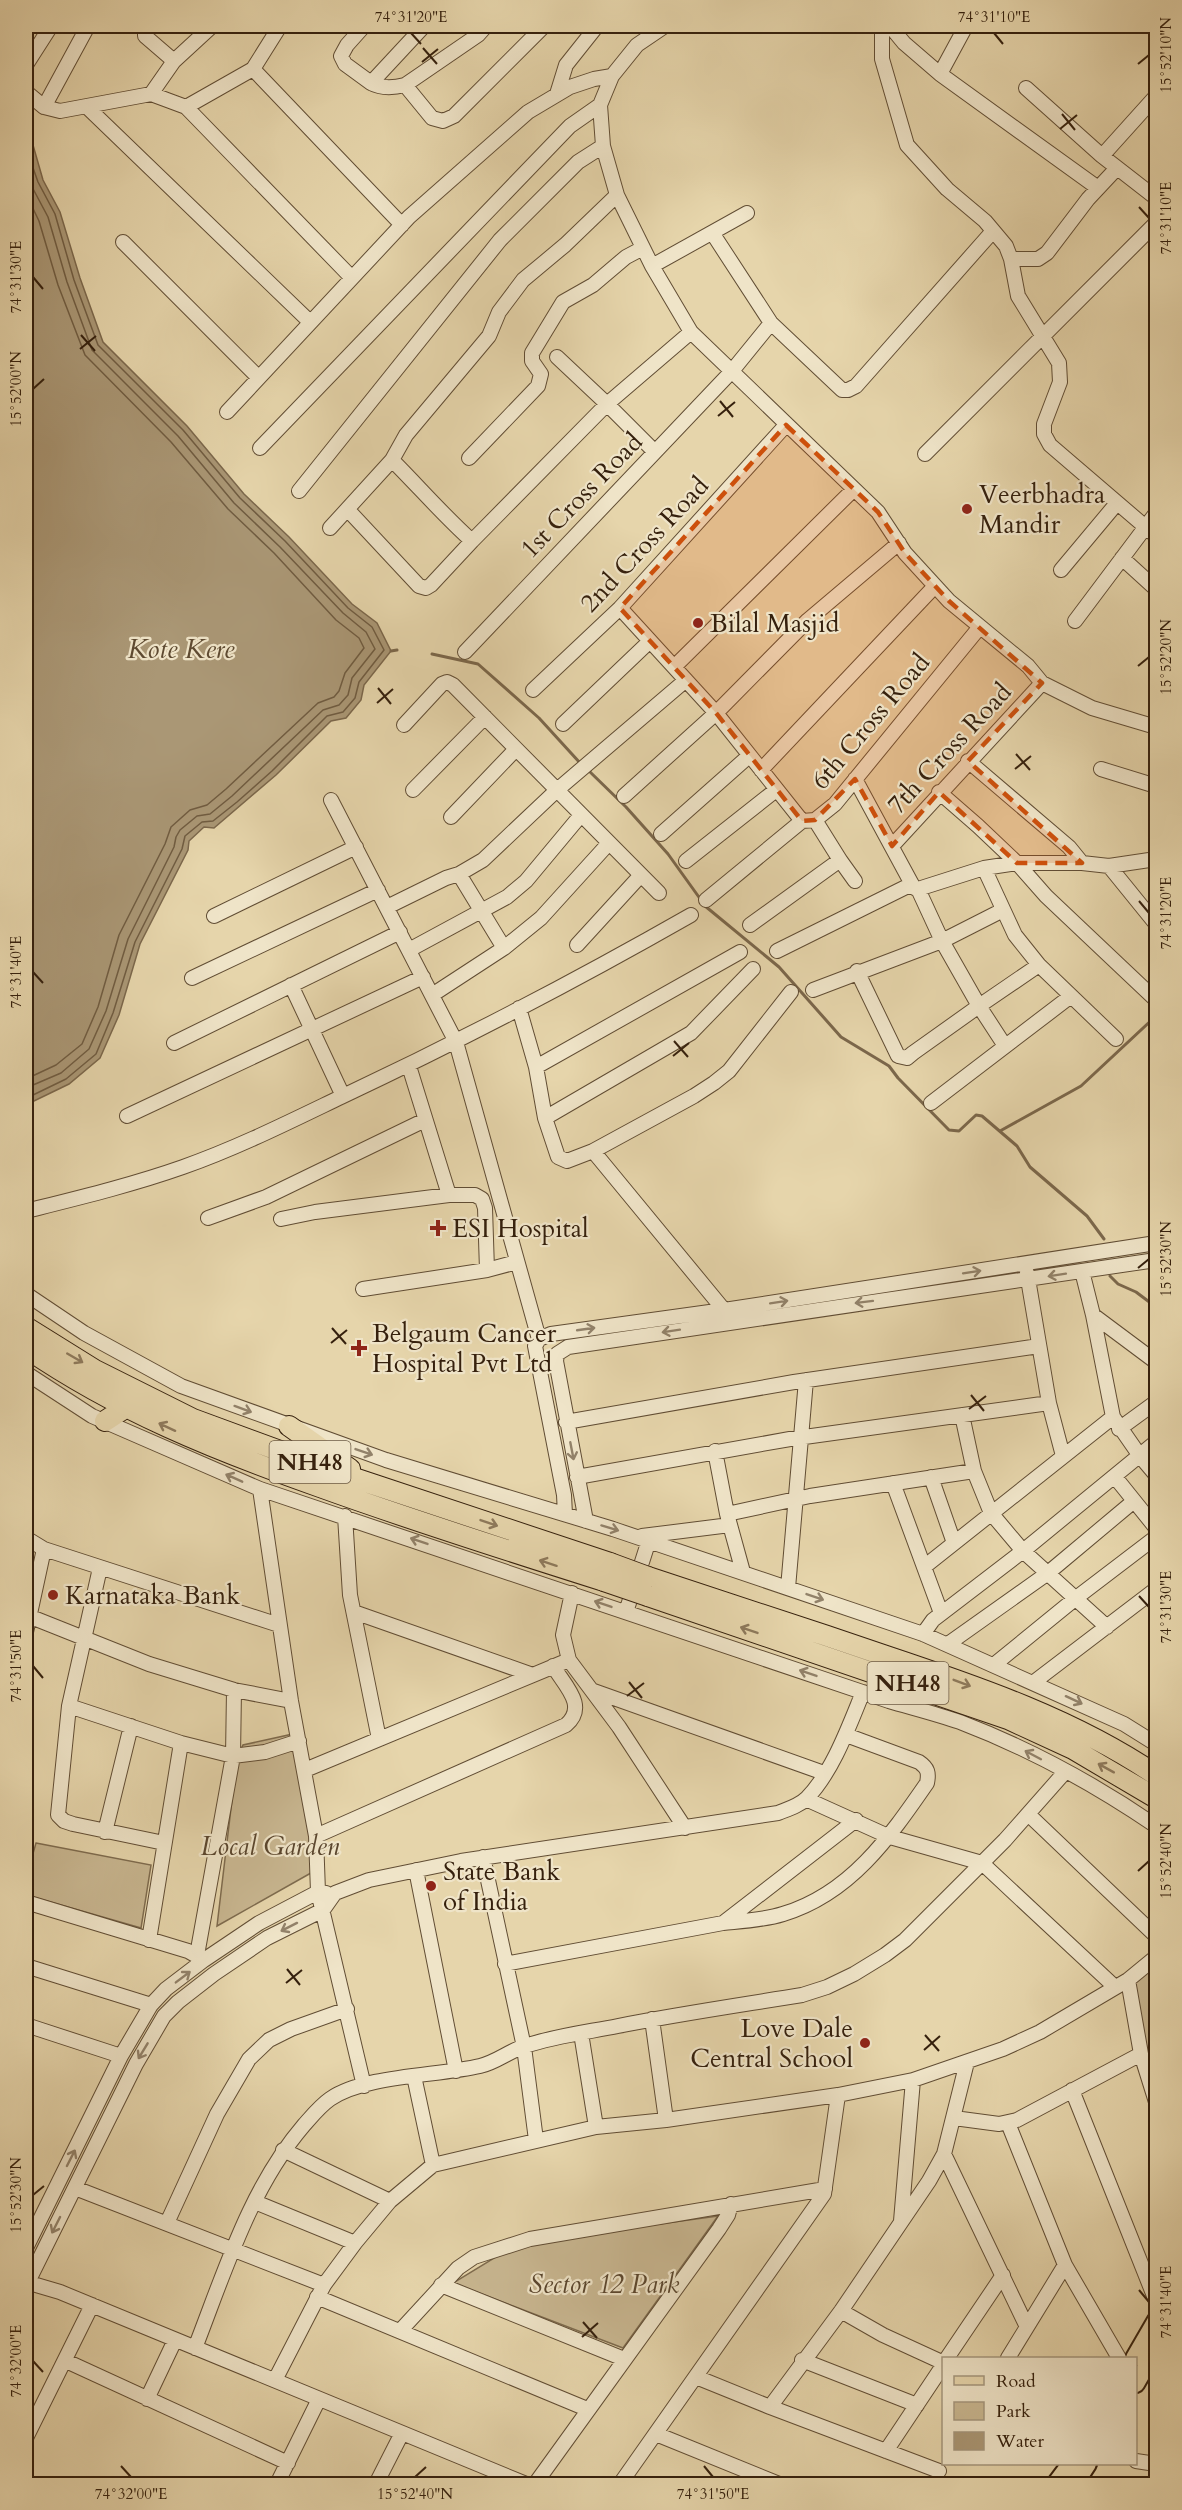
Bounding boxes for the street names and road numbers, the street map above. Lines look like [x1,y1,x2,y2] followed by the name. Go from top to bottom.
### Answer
[512,425,650,566] street label: 1st Cross Road
[572,469,717,620] street label: 2nd Cross Road
[803,646,938,797] street label: 6th Cross Road
[879,675,1019,822] street label: 7th Cross Road
[270,1441,350,1483] road number: NH48
[868,1662,948,1704] road number: NH48

